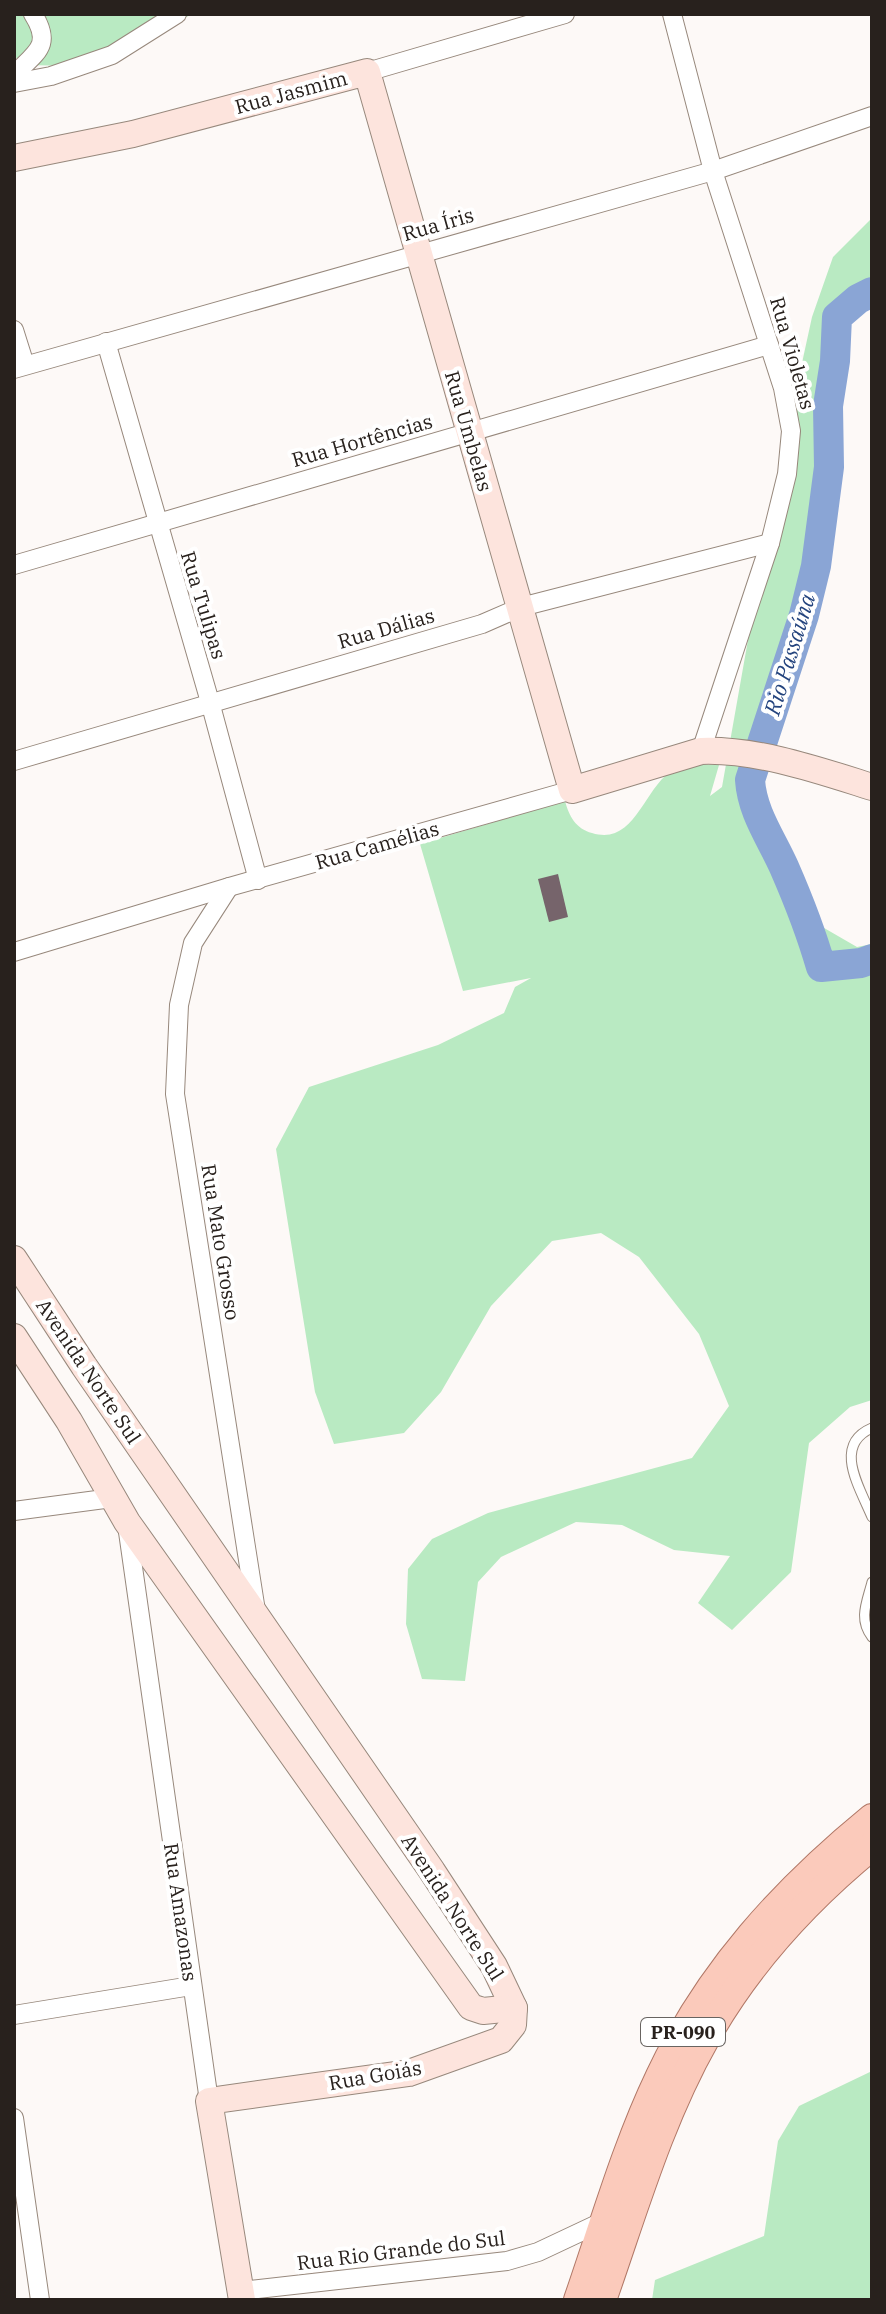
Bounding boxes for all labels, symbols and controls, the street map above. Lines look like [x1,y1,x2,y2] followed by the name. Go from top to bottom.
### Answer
[232,64,350,120] street label: Rua Jasmim
[399,201,477,247] street label: Rua Íris
[764,293,822,413] street label: Rua Violetas
[439,367,499,495] street label: Rua Umbelas
[288,407,436,473] street label: Rua Hortências
[175,548,233,662] street label: Rua Tulipas
[757,590,821,719] water label: Rio Passaúna
[335,601,437,655] street label: Rua Dálias
[312,814,442,876] street label: Rua Camélias
[195,1162,247,1322] street label: Rua Mato Grosso
[30,1293,148,1449] street label: Avenida Norte Sul
[395,1829,511,1985] street label: Avenida Norte Sul
[158,1841,204,1983] street label: Rua Amazonas
[641,2018,725,2046] road number: PR-090
[326,2054,424,2096] street label: Rua Goiás
[295,2224,507,2276] street label: Rua Rio Grande do Sul

